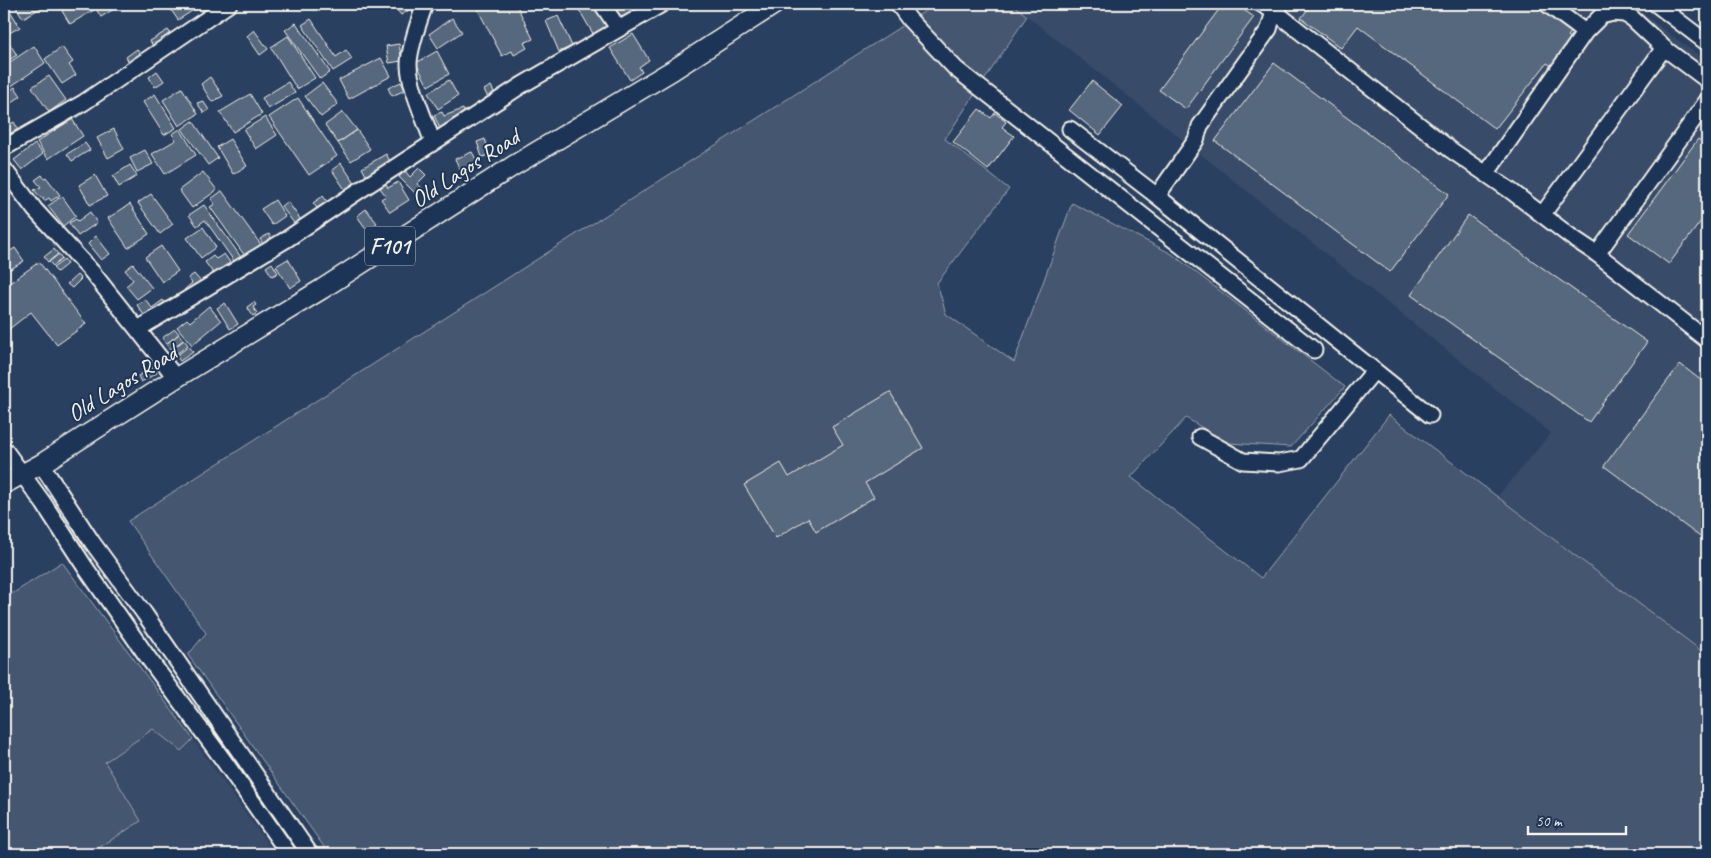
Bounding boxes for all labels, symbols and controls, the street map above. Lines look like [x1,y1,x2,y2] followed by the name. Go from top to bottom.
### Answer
[405,120,528,214] street label: Old Lagos Road
[365,227,415,266] road number: F101
[62,336,185,429] street label: Old Lagos Road
[1528,803,1626,835] scale bar
[1536,812,1563,831] text: 50 m

